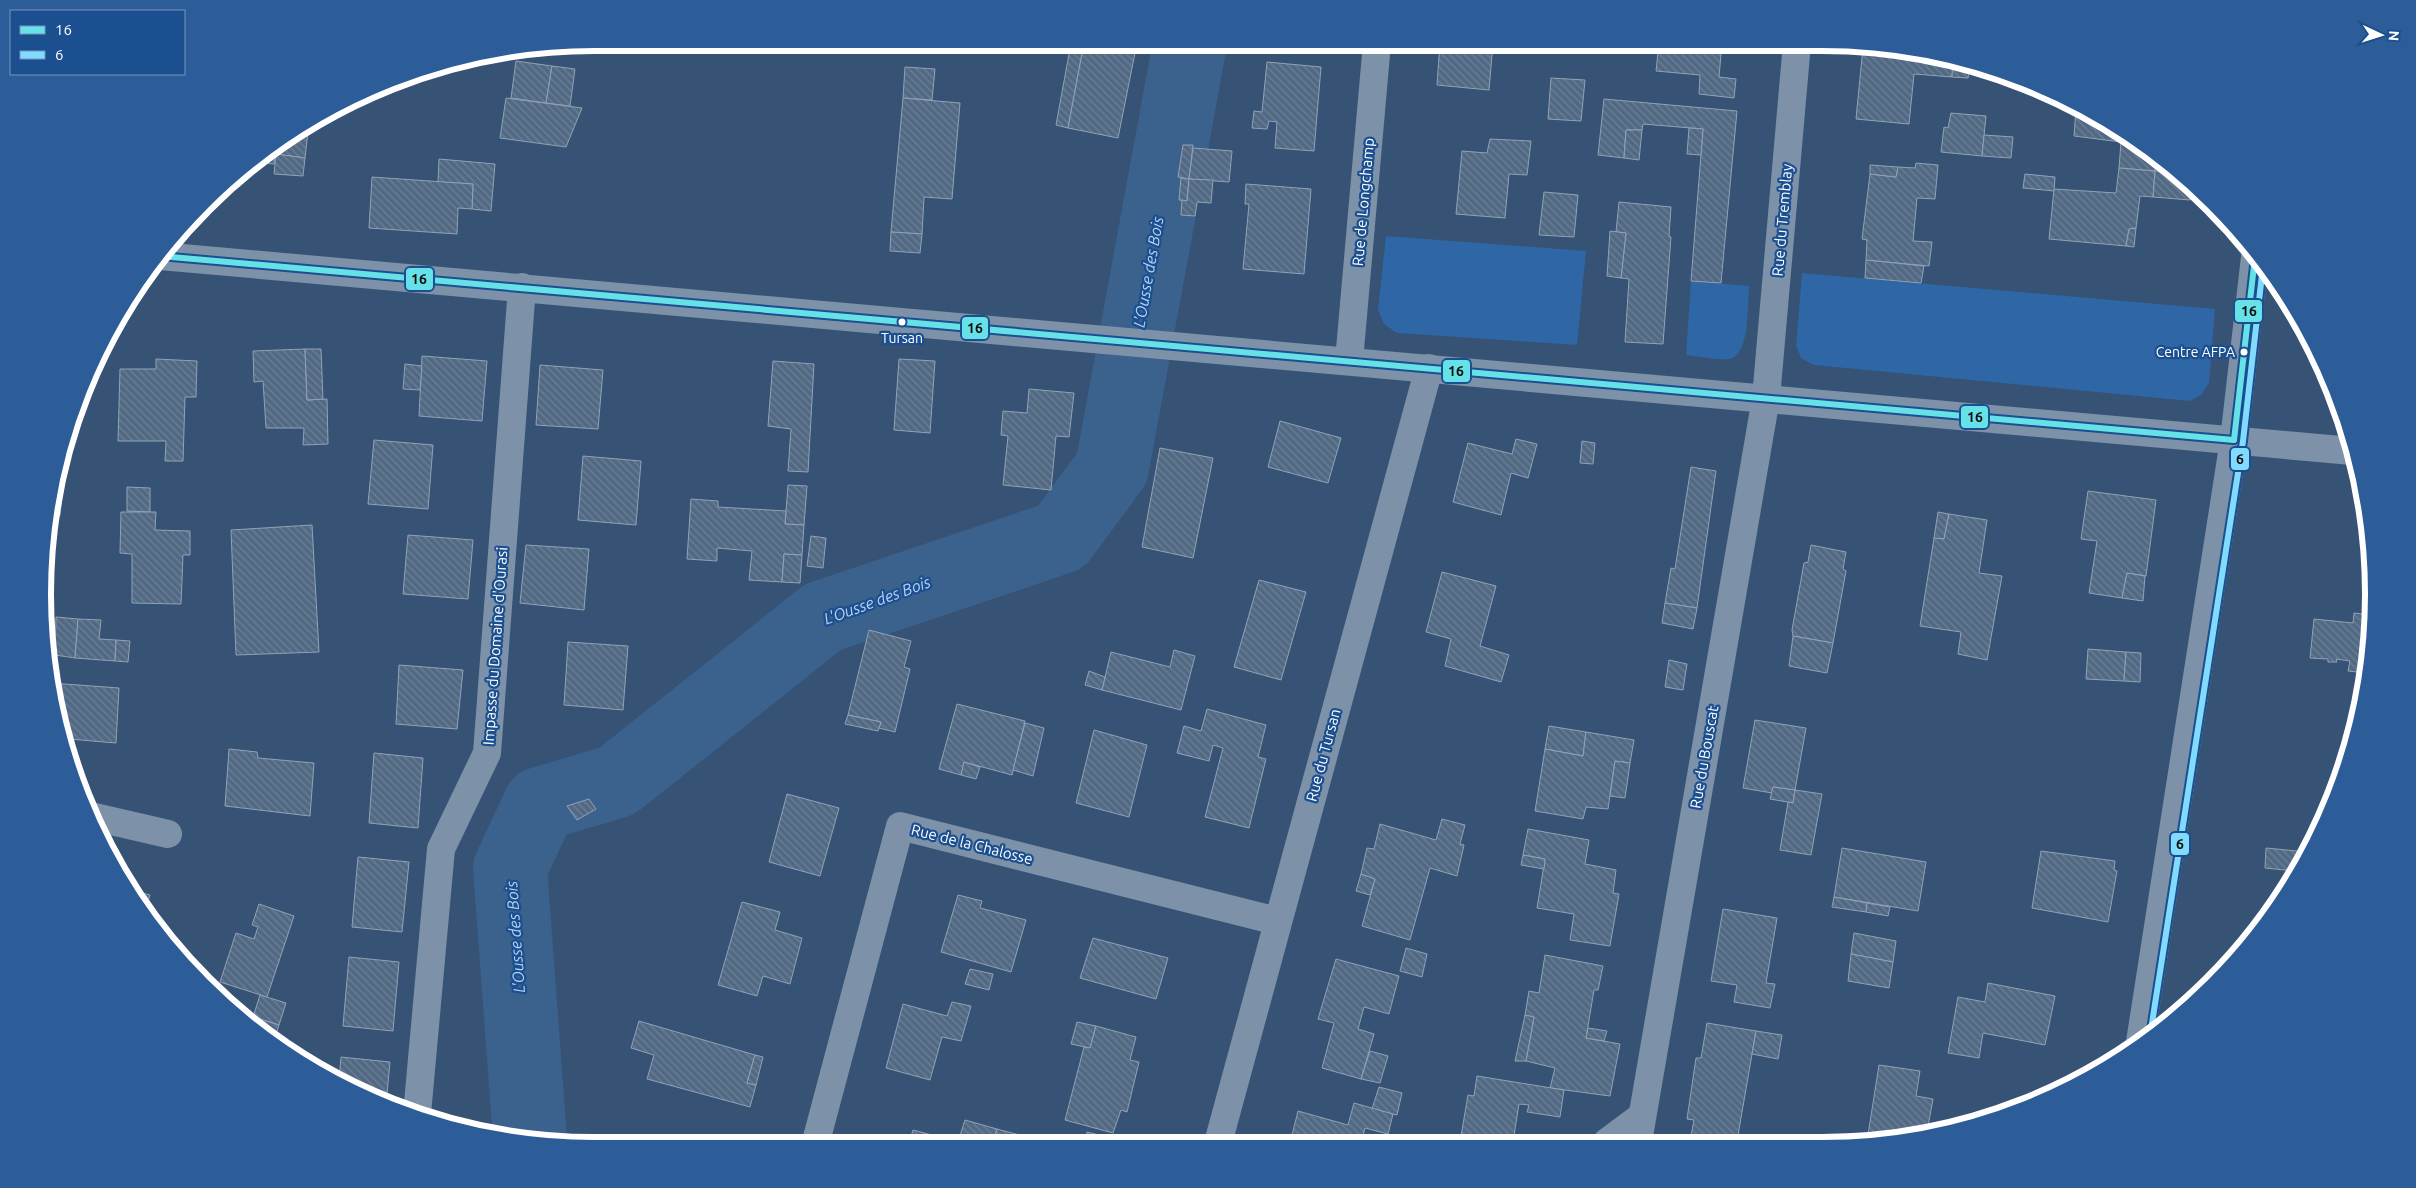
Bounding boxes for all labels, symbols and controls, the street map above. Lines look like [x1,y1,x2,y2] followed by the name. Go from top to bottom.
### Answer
[10,10,185,75] legend
[2356,10,2406,60] north arrow
[55,21,72,38] text: 16
[2386,30,2402,42] text: N
[55,46,63,63] text: 6
[1349,137,1377,267] street label: Rue de Longchamp
[1769,163,1795,277] street label: Rue du Tremblay
[1129,215,1167,329] water label: L'Ousse des Bois
[405,267,434,291] line badge: 16
[411,271,427,287] text: 16
[2234,299,2263,323] line badge: 16
[2241,303,2257,319] text: 16
[961,316,989,340] line badge: 16
[897,317,907,327] marker: Tursan
[967,320,983,336] text: 16
[881,330,923,346] place label: Tursan
[2156,344,2235,360] place label: Centre AFPA
[2239,347,2249,357] marker: Centre AFPA
[1442,359,1471,383] line badge: 16
[1448,363,1464,379] text: 16
[1960,405,1989,429] line badge: 16
[1967,409,1983,425] text: 16
[2230,447,2250,471] line badge: 6
[2236,451,2244,467] text: 6
[480,546,510,746] street label: Impasse du Domaine d'Ourasi
[821,572,933,628] water label: L'Ousse des Bois
[1687,704,1721,810] street label: Rue du Bouscat
[1302,707,1344,803] street label: Rue du Tursan
[909,821,1035,867] street label: Rue de la Chalosse
[2170,832,2190,856] line badge: 6
[2176,836,2184,852] text: 6
[502,880,528,994] water label: L'Ousse des Bois

